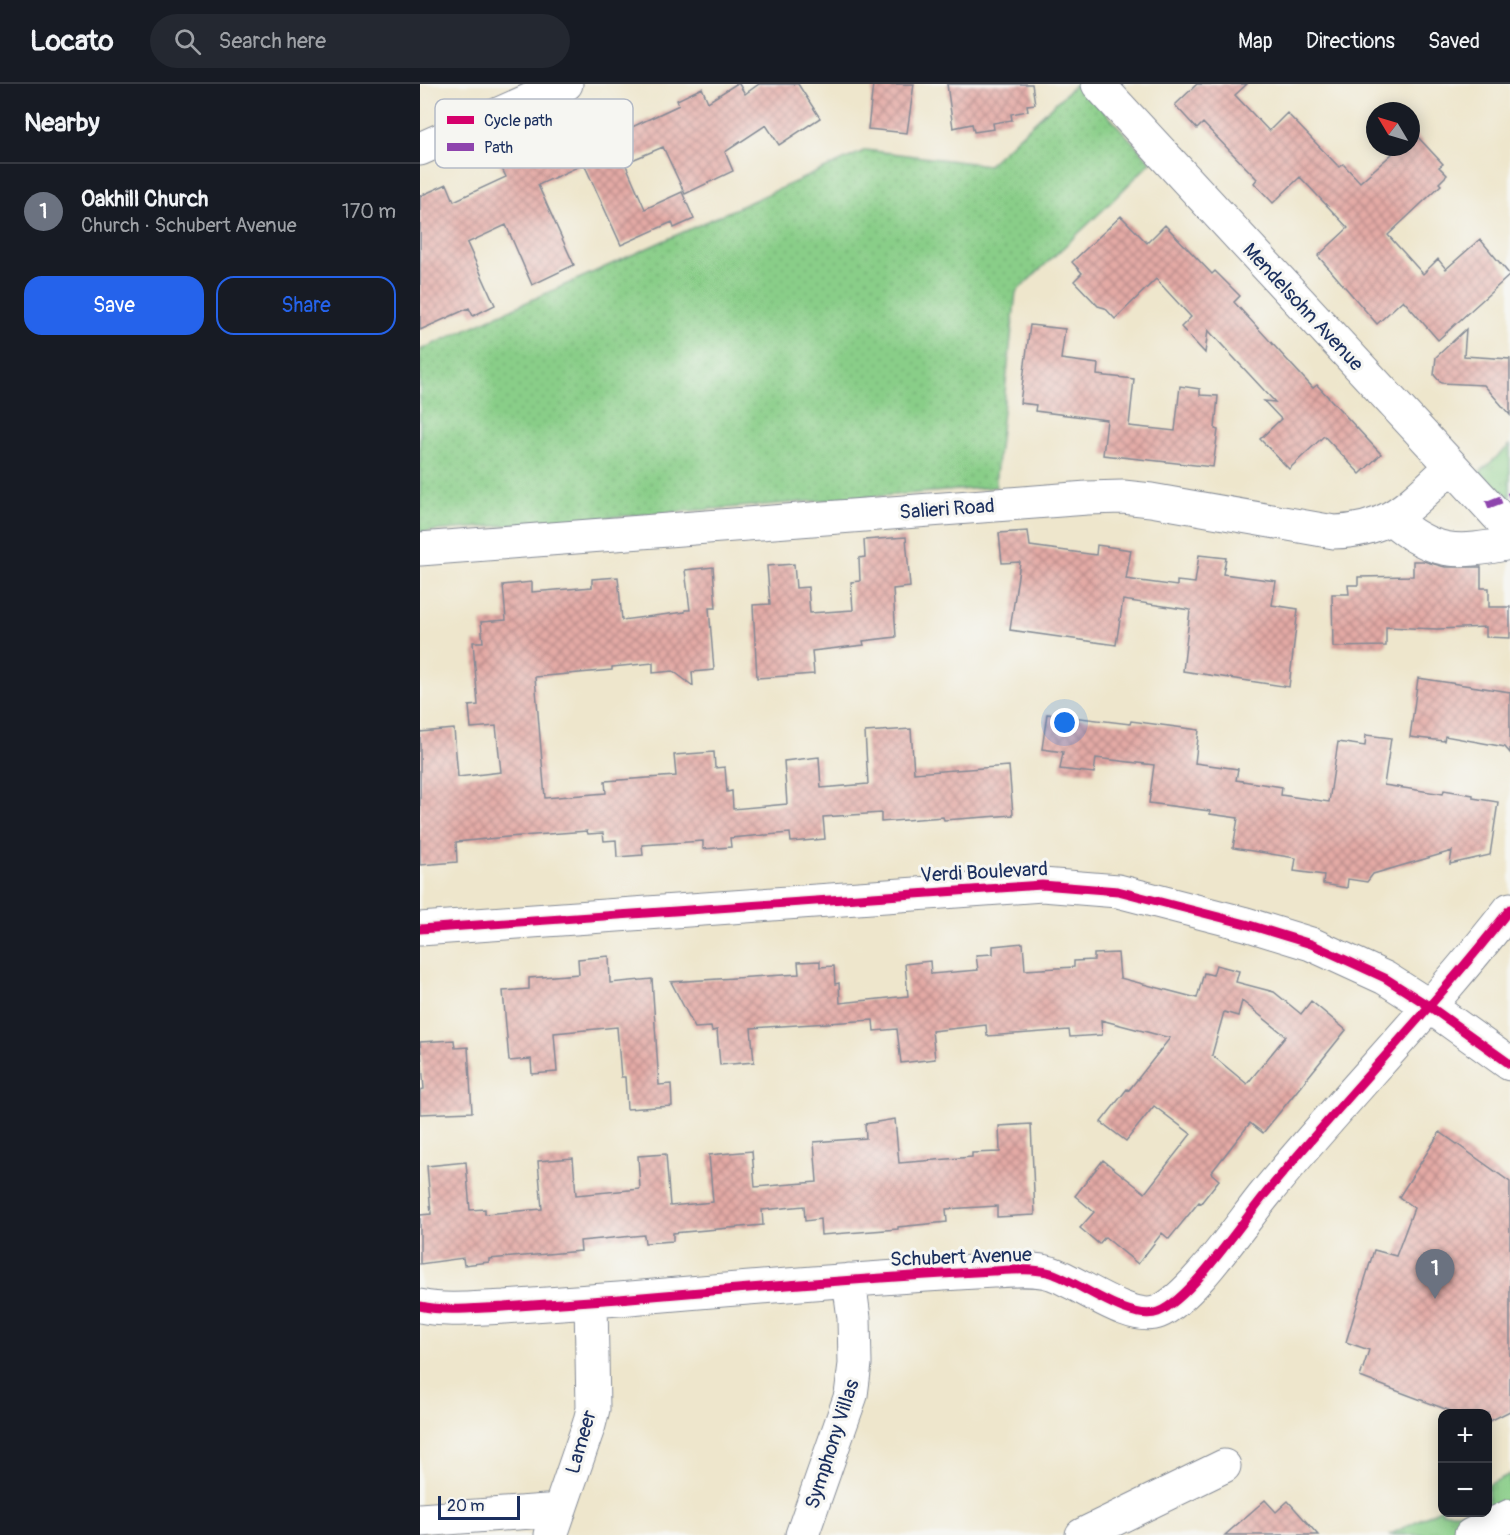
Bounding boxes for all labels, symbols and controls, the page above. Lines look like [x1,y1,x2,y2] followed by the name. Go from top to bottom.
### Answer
[150,14,570,68] search box
[30,24,114,59] text: Locato
[171,25,204,58] icon: search
[219,27,326,55] text: Search here
[1238,28,1273,55] text: Map
[1306,28,1395,55] text: Directions
[1428,28,1480,55] text: Saved
[435,99,633,168] legend
[1366,102,1420,156] north arrow
[24,107,100,139] text: Nearby
[484,111,552,131] text: Cycle path
[484,138,513,158] text: Path
[81,185,208,213] text: Oakhill Church
[40,199,47,224] text: 1
[342,199,396,224] text: 170 m
[81,213,297,238] text: Church · Schubert Avenue
[1237,238,1369,376] street label: Mendelsohn Avenue
[24,276,204,335] button: Save
[216,276,396,335] button: Share
[898,493,996,525] street label: Salieri Road
[1050,708,1079,737] your location
[919,856,1049,888] street label: Verdi Boulevard
[890,1242,1033,1272] street label: Schubert Avenue
[1416,1250,1454,1299] pin: 1
[799,1376,865,1512] street label: Symphony Villas
[560,1407,602,1477] street label: Lameer
[1438,1409,1492,1517] map controls
[1438,1409,1492,1463] button: +
[1438,1463,1492,1517] button: −
[438,1493,520,1520] scale bar
[447,1496,485,1516] text: 20 m

